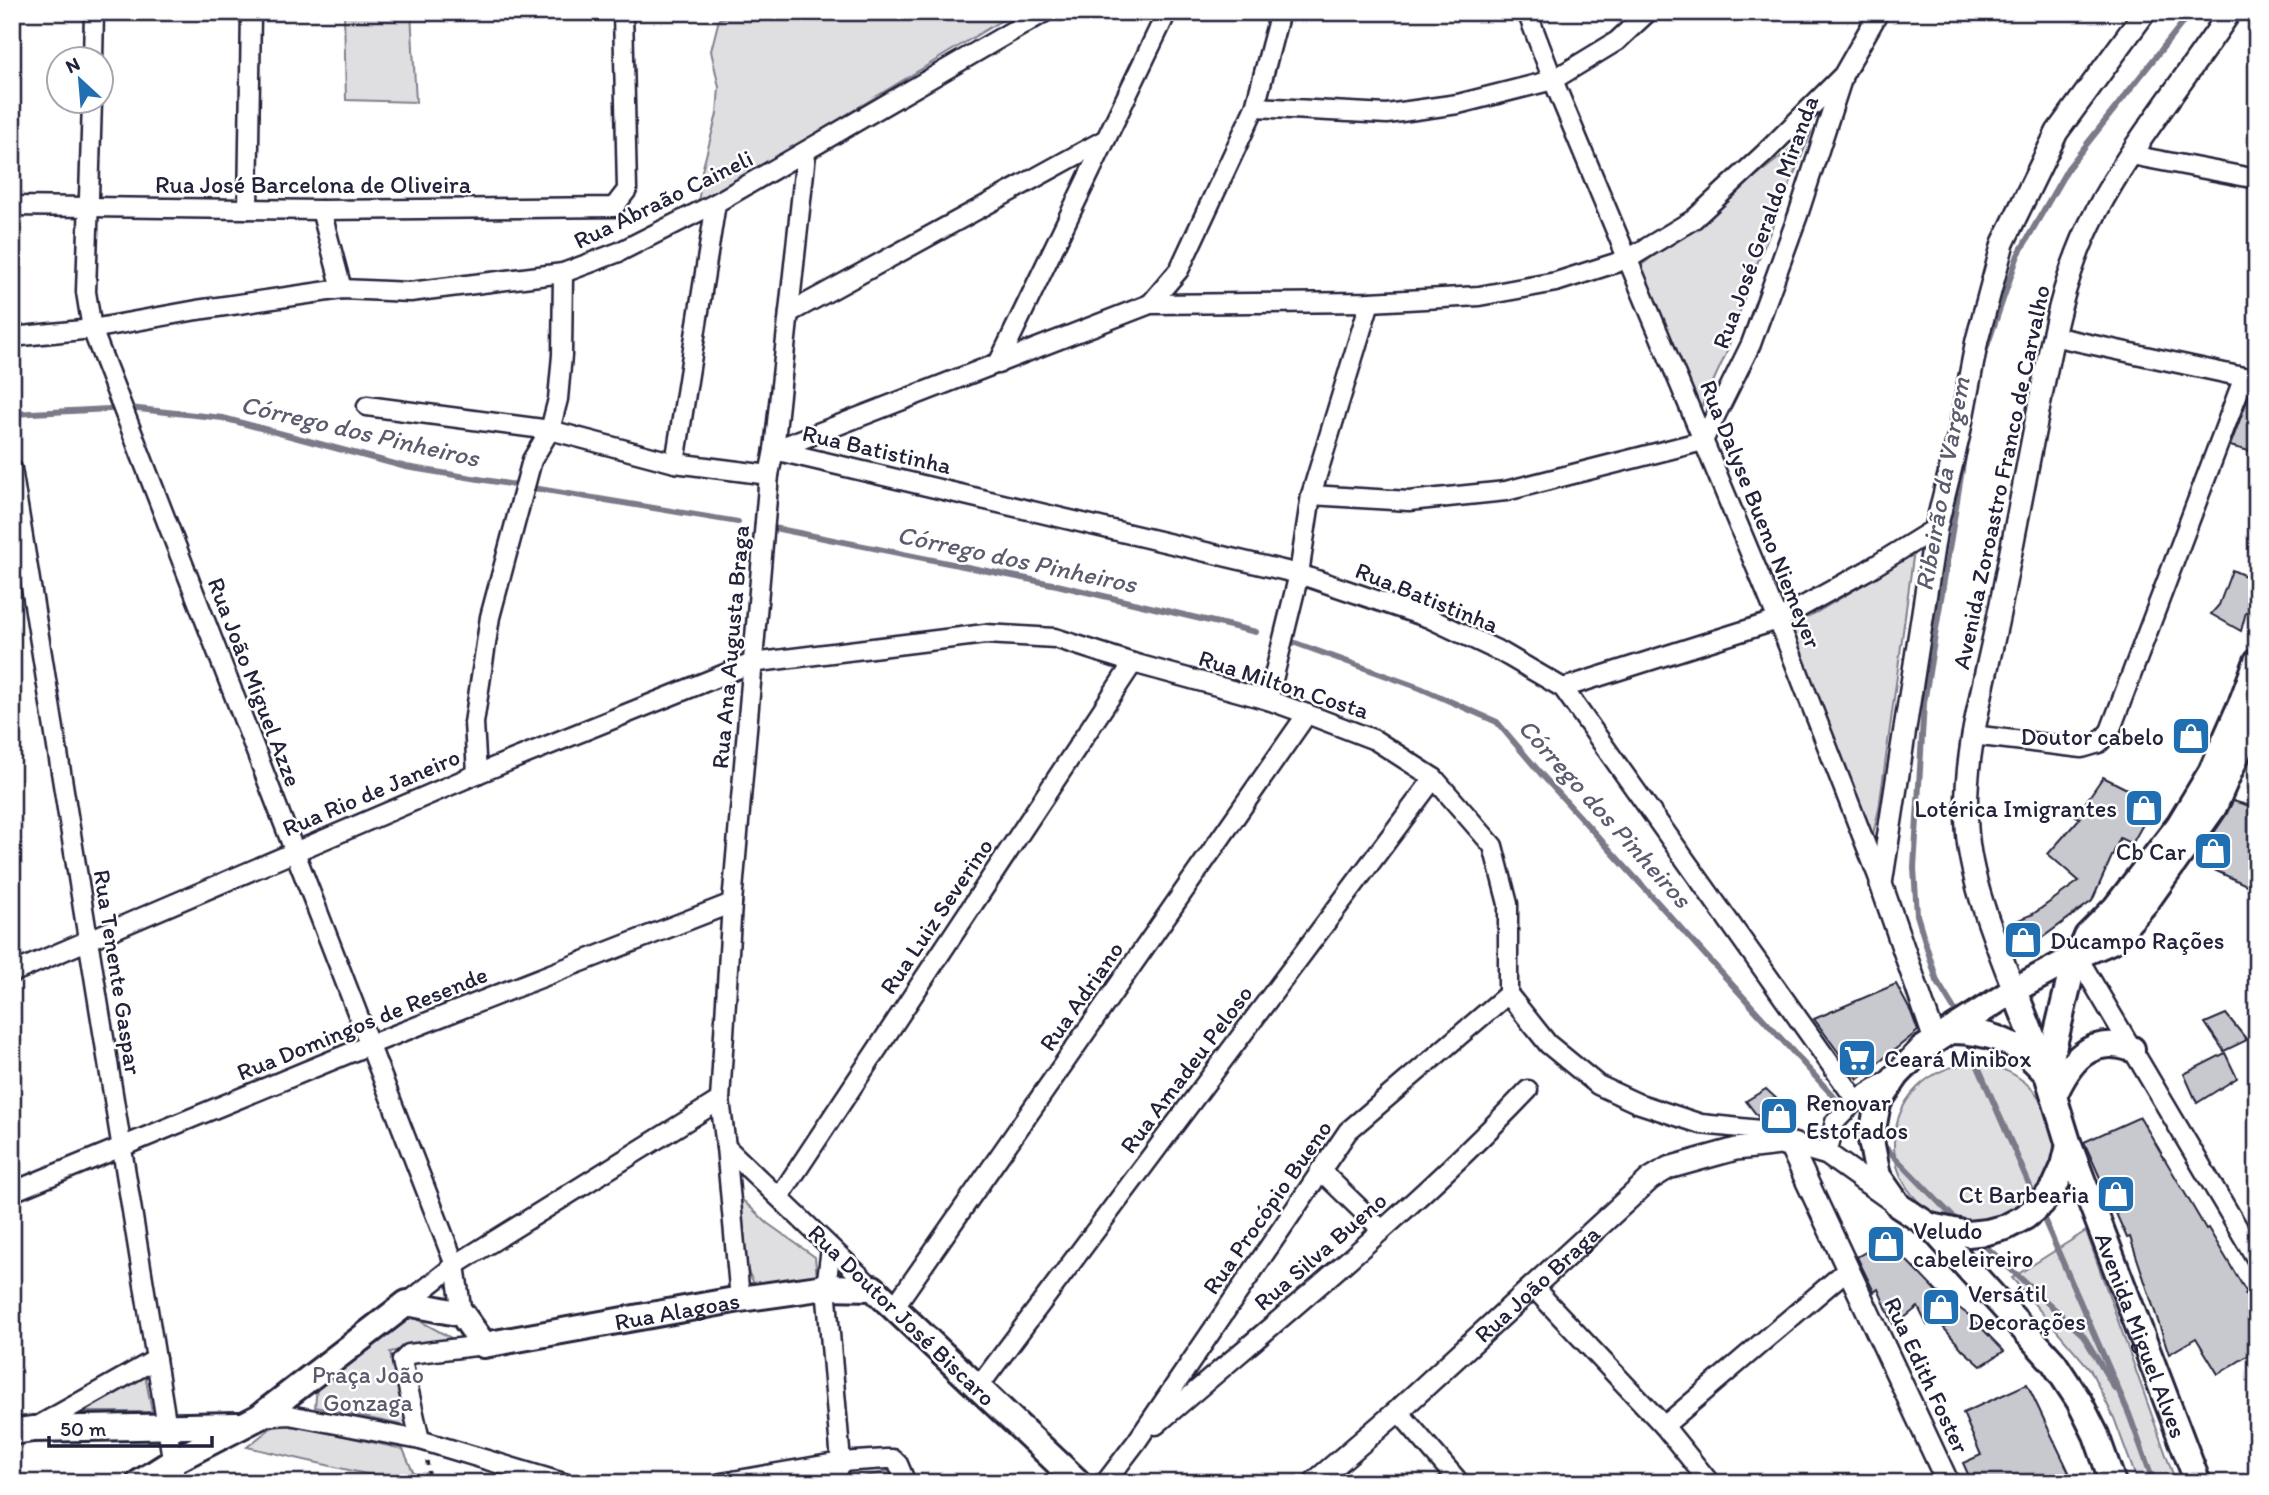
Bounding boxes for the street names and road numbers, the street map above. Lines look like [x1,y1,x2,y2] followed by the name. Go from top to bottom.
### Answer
[1706,91,1825,353] street label: Rua José Geraldo Miranda
[569,143,757,255] street label: Rua Abraão Caineli
[155,170,472,199] street label: Rua José Barcelona de Oliveira
[1946,282,2056,672] street label: Avenida Zoroastro Franco de Carvalho
[1694,376,1828,653] street label: Rua Dalyse Bueno Niemeyer
[800,418,955,480] street label: Rua Batistinha
[705,524,755,770] street label: Rua Ana Augusta Braga
[1351,555,1503,639] street label: Rua Batistinha
[202,573,308,791] street label: Rua João Miguel Azze
[1195,643,1373,725] street label: Rua Milton Costa
[278,742,464,842] street label: Rua Rio de Janeiro
[873,832,999,1000] street label: Rua Luiz Severino
[87,867,149,1077] street label: Rua Tenente Gaspar
[1033,936,1129,1056] street label: Rua Adriano
[232,959,492,1087] street label: Rua Domingos de Resende
[1113,979,1259,1159] street label: Rua Amadeu Peloso
[1196,1114,1338,1300] street label: Rua Procópio Bueno
[1248,1185,1392,1317] street label: Rua Silva Bueno
[802,1218,1002,1412] street label: Rua Doutor José Biscaro
[1468,1218,1606,1348] street label: Rua João Braga
[2089,1228,2194,1442] street label: Avenida Miguel Alves
[612,1285,742,1336] street label: Rua Alagoas
[1878,1292,1976,1458] street label: Rua Edith Foster

